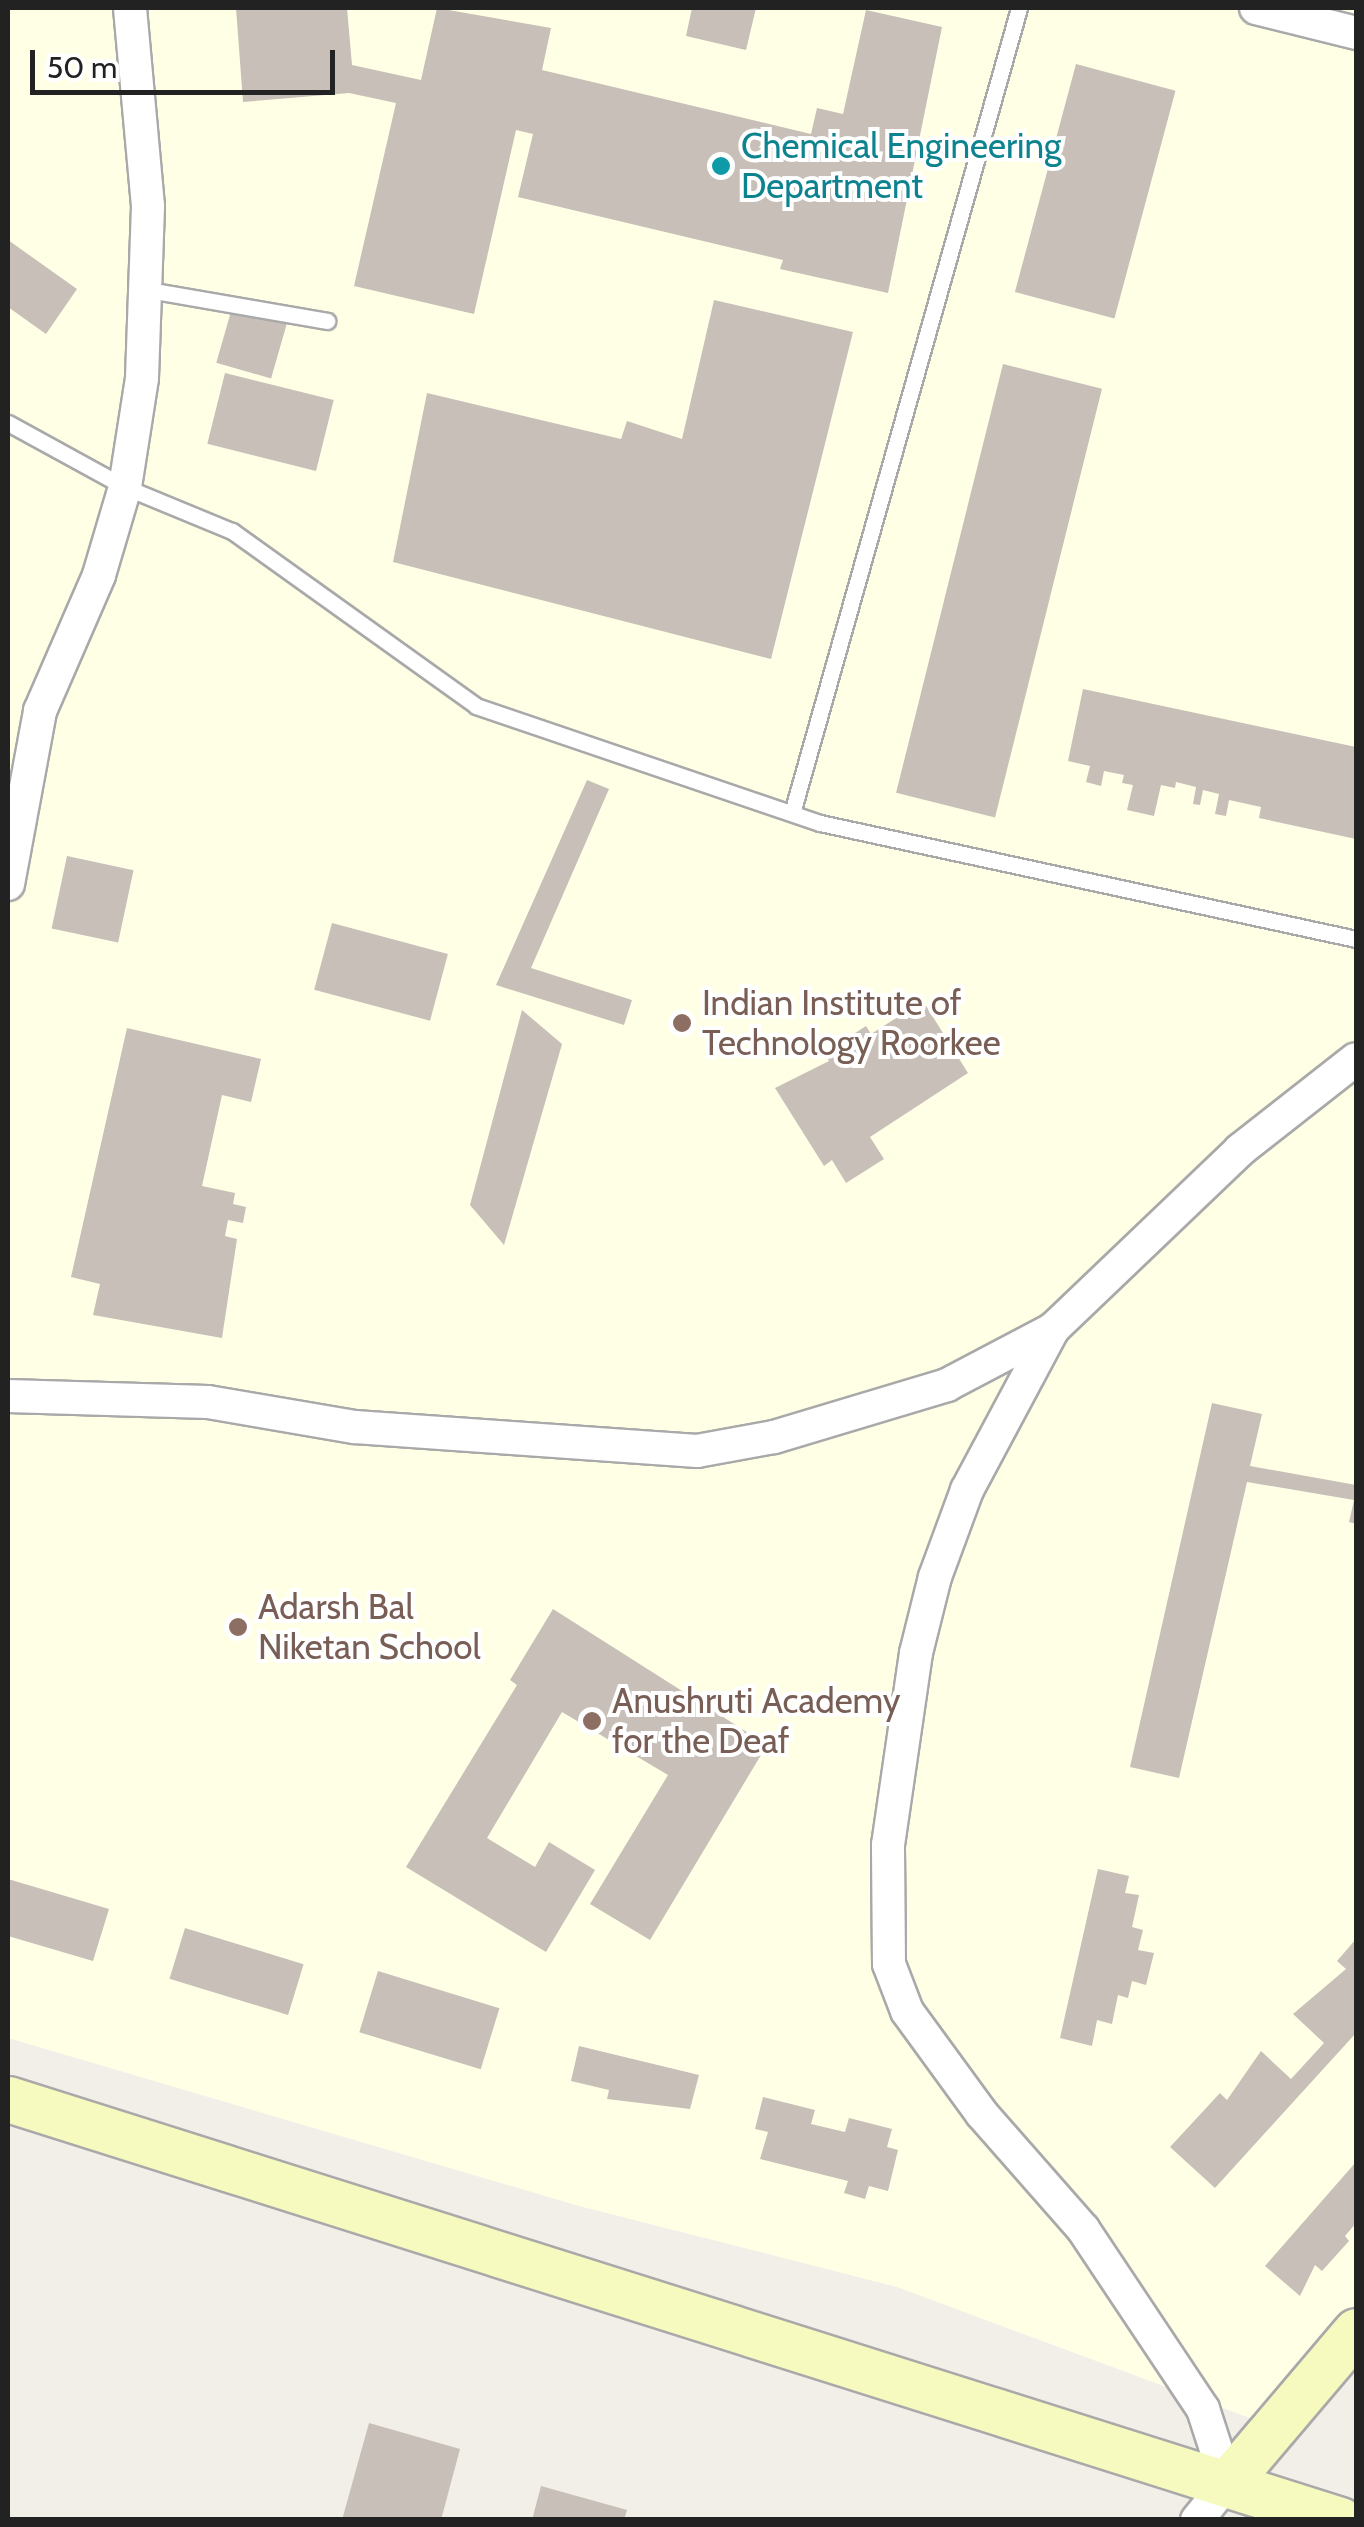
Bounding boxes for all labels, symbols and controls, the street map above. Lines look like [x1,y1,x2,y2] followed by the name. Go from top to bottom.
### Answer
[35,30,340,92] scale bar
[47,49,117,86] text: 50 m
[741,125,1061,207] place label: Chemical Engineering Department
[710,155,732,177] marker: Chemical Engineering Department
[702,982,1001,1064] place label: Indian Institute of Technology Roorkee
[671,1012,693,1034] marker: Indian Institute of Technology Roorkee
[258,1586,481,1668] place label: Adarsh Bal Niketan School
[227,1616,249,1638] marker: Adarsh Bal Niketan School
[612,1680,901,1762] place label: Anushruti Academy for the Deaf
[581,1710,603,1732] marker: Anushruti Academy for the Deaf

